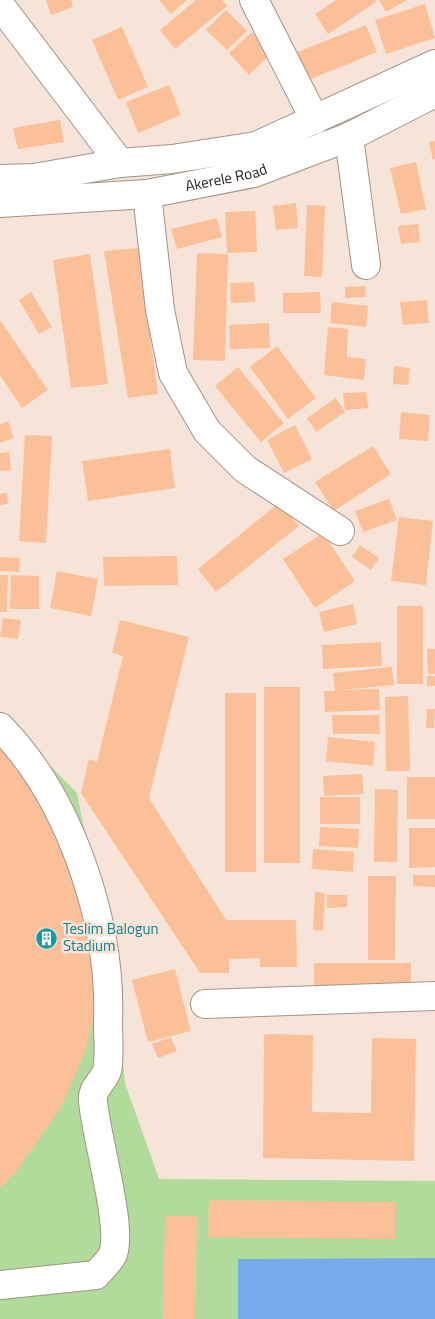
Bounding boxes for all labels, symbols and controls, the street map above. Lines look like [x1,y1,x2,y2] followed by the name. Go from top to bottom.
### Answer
[183,157,270,197] street label: Akerele Road
[63,917,159,957] place label: Teslim Balogun Stadium
[35,926,59,950] building icon: Teslim Balogun Stadium

